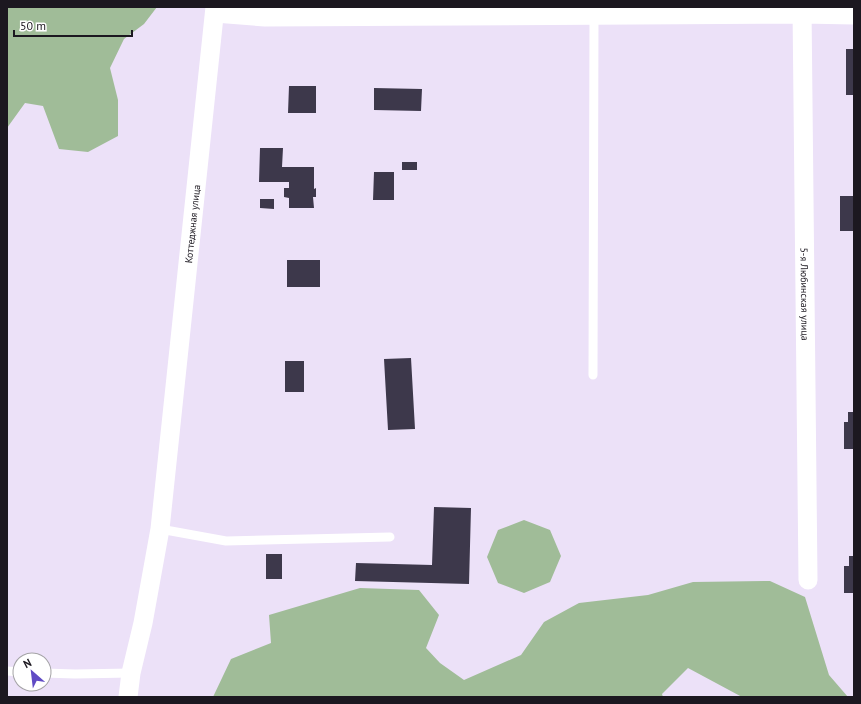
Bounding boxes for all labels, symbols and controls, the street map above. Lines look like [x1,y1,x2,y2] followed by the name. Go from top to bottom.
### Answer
[14,12,132,38] scale bar
[20,18,46,33] text: 50 m
[182,184,203,264] street label: Коттеджная улица
[798,247,811,341] street label: 5-я Любинская улица
[12,652,52,692] north arrow
[21,655,34,671] text: N

